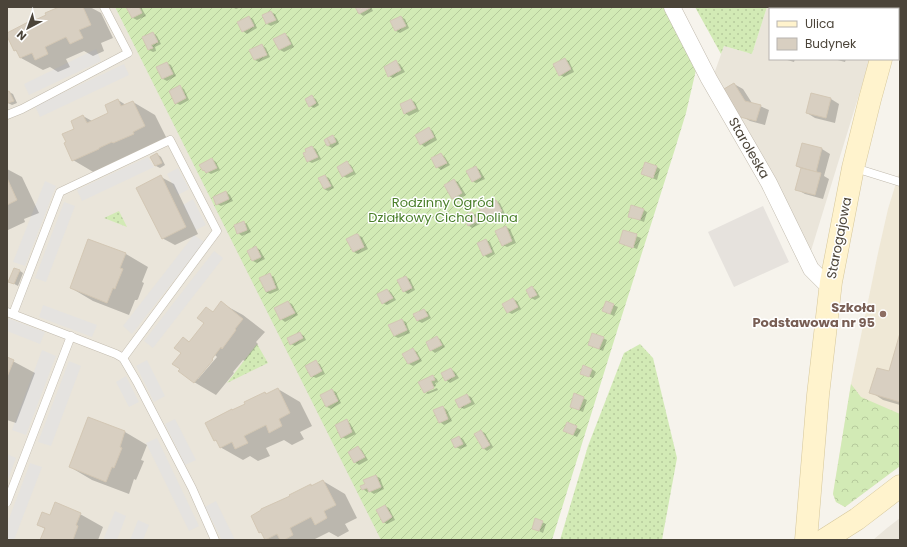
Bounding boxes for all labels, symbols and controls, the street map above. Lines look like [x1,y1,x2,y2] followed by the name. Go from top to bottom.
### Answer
[8,8,48,48] north arrow
[769,8,899,60] legend
[805,15,834,32] text: Ulica
[13,27,30,44] text: N
[805,35,857,52] text: Budynek
[724,114,774,182] street label: Staroleska
[368,193,518,227] park label: Rodzinny Ogród Działkowy Cicha Dolina
[822,196,856,280] street label: Starogajowa
[753,298,875,332] place label: Szkoła Podstawowa nr 95
[878,309,888,319] marker: Szkoła Podstawowa nr 95

